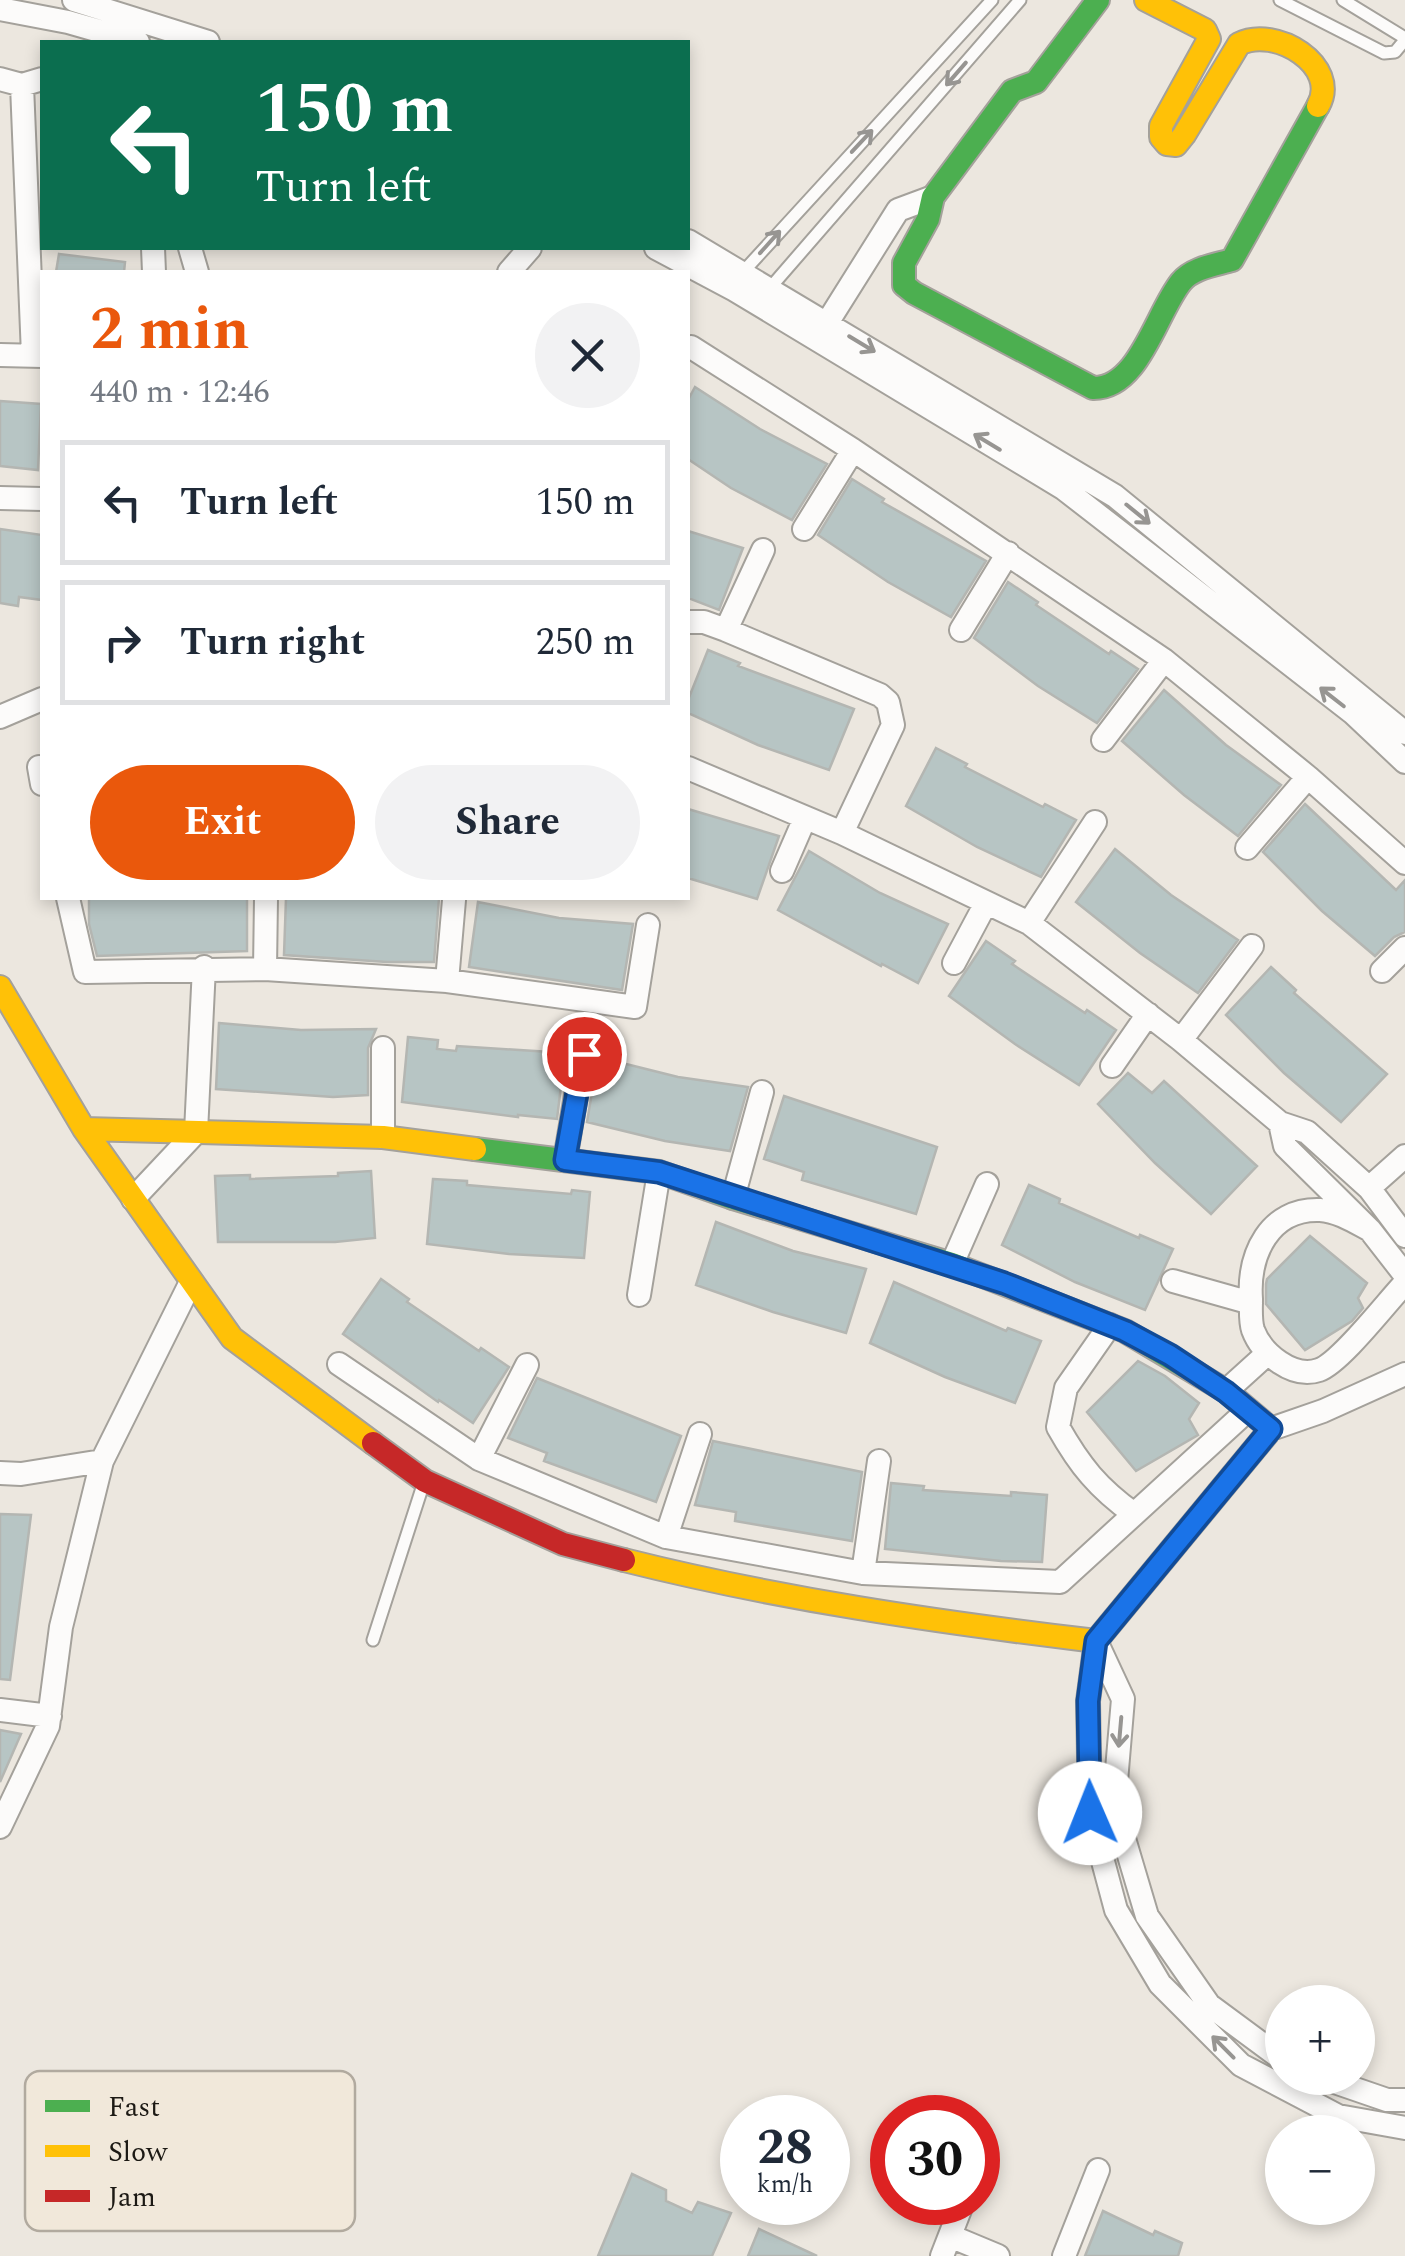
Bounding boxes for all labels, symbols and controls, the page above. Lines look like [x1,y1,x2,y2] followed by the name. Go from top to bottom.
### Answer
[255,57,453,163] text: 150 m
[945,61,968,86] one-way arrow
[90,80,220,210] icon: left
[851,129,874,154] one-way arrow
[255,153,432,222] text: Turn left
[758,230,781,255] one-way arrow
[90,284,250,376] text: 2 min
[535,303,640,408] button: close
[847,334,876,354] one-way arrow
[90,368,270,417] text: 440 m · 12:46
[973,432,1002,452] one-way arrow
[180,474,338,532] text: Turn left
[536,474,635,532] text: 150 m
[95,475,150,530] icon: left
[1125,503,1151,525] one-way arrow
[180,614,365,672] text: Turn right
[536,614,635,672] text: 250 m
[95,615,150,670] icon: right
[1320,686,1346,708] one-way arrow
[90,765,355,880] button: Exit
[375,765,640,880] button: Share
[542,1012,627,1097] pin
[557,1027,612,1082] icon: arrive
[1110,1716,1129,1748] one-way arrow
[1038,1761,1142,1865] position arrow
[1265,1985,1375,2225] map controls
[1265,1985,1375,2095] button: +
[1212,2036,1236,2060] one-way arrow
[25,2071,355,2231] legend
[108,2086,160,2129] text: Fast
[870,2095,1000,2225] speed limit sign: 30
[757,2110,813,2186] text: 28
[1265,2115,1375,2225] button: −
[108,2131,168,2174] text: Slow
[757,2166,813,2204] text: km/h
[108,2176,156,2219] text: Jam

